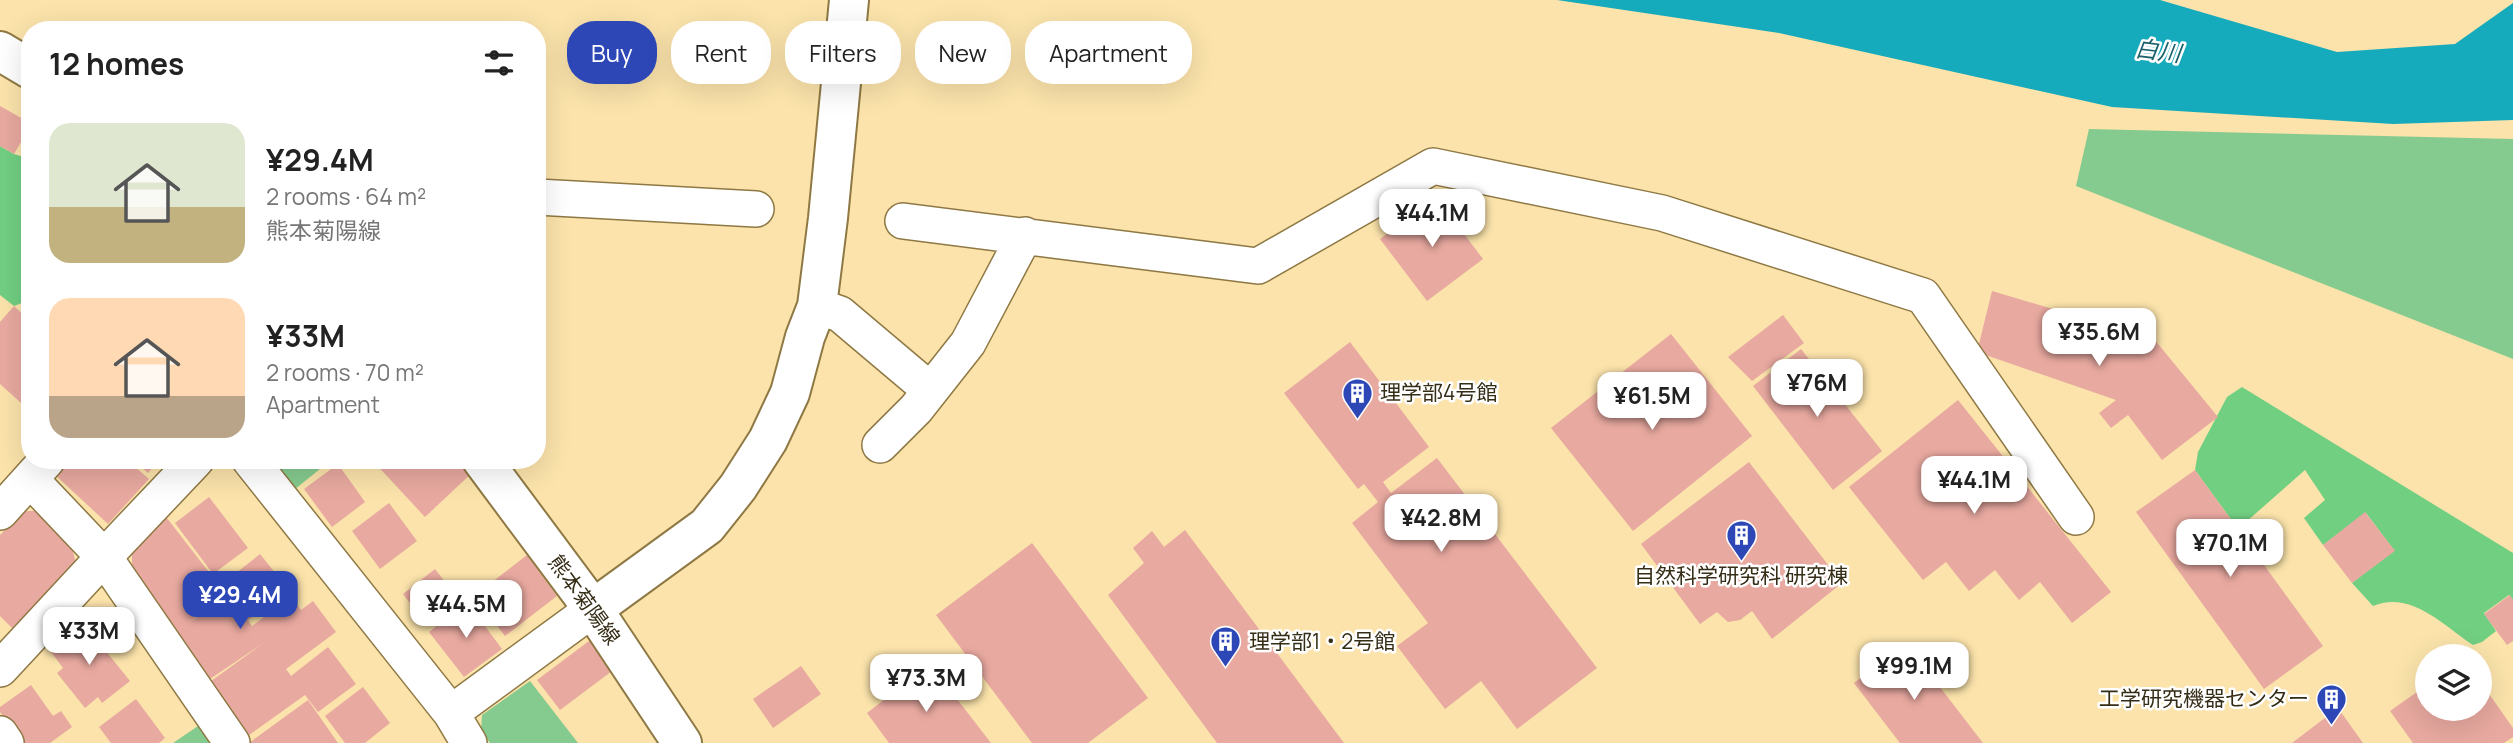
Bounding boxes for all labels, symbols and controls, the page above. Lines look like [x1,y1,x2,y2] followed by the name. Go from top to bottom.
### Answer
[567,21,657,84] chip: Buy
[671,21,771,84] chip: Rent
[785,21,901,84] chip: Filters
[915,21,1011,84] chip: New
[1025,21,1192,84] chip: Apartment
[2133,31,2186,69] water label: 白川
[49,43,184,84] text: 12 homes
[480,44,518,82] icon: filters
[266,139,374,180] text: ¥29.4M
[105,151,189,235] icon: home
[266,180,426,212] text: 2 rooms · 64 m²
[1375,190,1489,249] pin: ¥44.1M
[1395,196,1469,228] text: ¥44.1M
[266,214,381,246] text: 熊本菊陽線
[2042,308,2156,368] pin: ¥35.6M
[266,315,345,356] text: ¥33M
[2058,315,2140,347] text: ¥35.6M
[105,326,189,410] icon: home
[266,356,424,388] text: 2 rooms · 70 m²
[1776,360,1858,419] pin: ¥76M
[1787,366,1847,398] text: ¥76M
[1595,372,1709,432] pin: ¥61.5M
[1340,376,1374,420] building icon: 理学部4号館
[1380,378,1497,406] place label: 理学部4号館
[1613,379,1691,411] text: ¥61.5M
[266,388,380,420] text: Apartment
[1917,456,2031,516] pin: ¥44.1M
[1937,463,2011,495] text: ¥44.1M
[1384,494,1498,554] pin: ¥42.8M
[1401,501,1481,533] text: ¥42.8M
[1724,519,1758,563] building icon: 自然科学研究科 研究棟
[2173,520,2287,579] pin: ¥70.1M
[2192,526,2268,558] text: ¥70.1M
[543,549,627,650] street label: 熊本菊陽線
[1634,561,1848,589] place label: 自然科学研究科 研究棟
[183,572,297,631] pin: ¥29.4M
[199,578,281,610] text: ¥29.4M
[409,580,523,640] pin: ¥44.5M
[426,587,506,619] text: ¥44.5M
[48,608,130,667] pin: ¥33M
[59,614,119,646] text: ¥33M
[1209,625,1243,669] building icon: 理学部1・2号館
[1249,627,1395,655] place label: 理学部1・2号館
[1857,642,1971,702] pin: ¥99.1M
[2415,644,2492,721] map controls
[2415,644,2492,721] button: layers
[1876,649,1952,681] text: ¥99.1M
[869,654,983,714] pin: ¥73.3M
[886,661,966,693] text: ¥73.3M
[2315,682,2349,726] building icon: 工学研究機器センター
[2099,684,2309,712] place label: 工学研究機器センター

